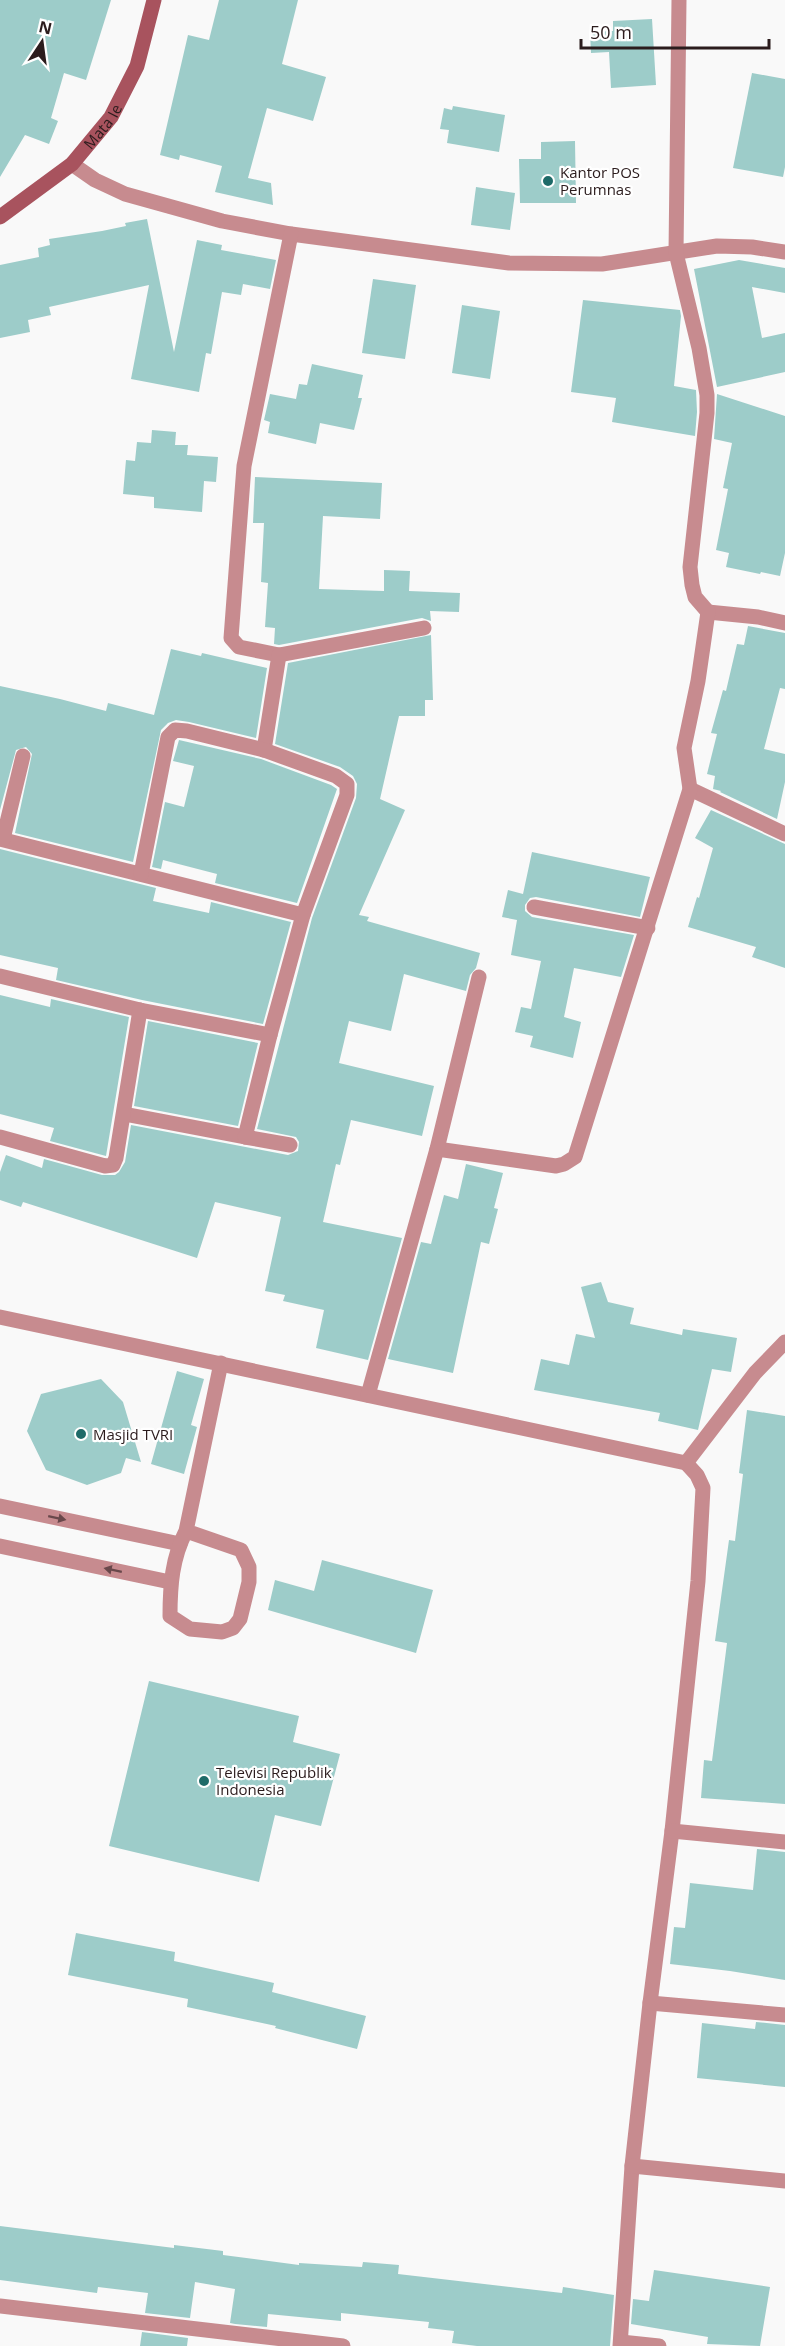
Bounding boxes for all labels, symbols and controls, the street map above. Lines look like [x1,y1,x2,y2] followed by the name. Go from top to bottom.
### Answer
[12,12,72,72] north arrow
[581,12,768,50] scale bar
[37,15,54,40] text: N
[590,20,632,44] text: 50 m
[79,100,126,153] street label: Mata Ie
[560,162,640,199] place label: Kantor POS Perumnas
[541,174,555,188] marker: Kantor POS Perumnas
[93,1424,173,1444] place label: Masjid TVRI
[74,1427,88,1441] marker: Masjid TVRI
[48,1514,67,1523] one-way arrow
[104,1564,122,1574] one-way arrow
[216,1762,332,1799] place label: Televisi Republik Indonesia
[197,1774,211,1788] marker: Televisi Republik Indonesia

